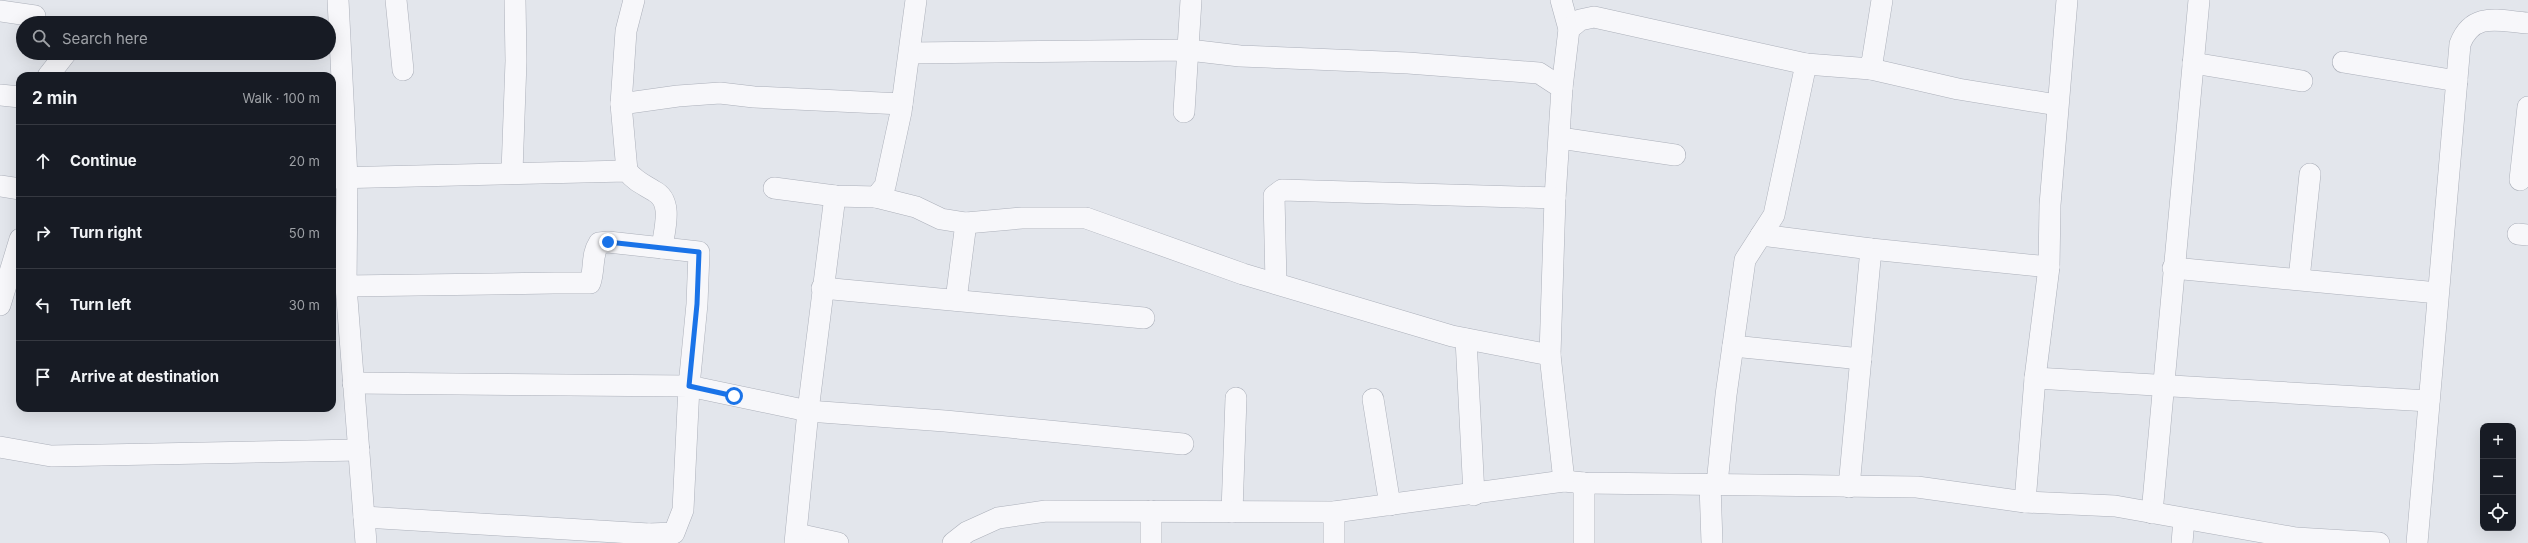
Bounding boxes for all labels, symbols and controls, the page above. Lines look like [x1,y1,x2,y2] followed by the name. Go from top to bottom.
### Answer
[16,16,336,60] search box
[30,27,52,49] icon: search
[62,29,148,48] text: Search here
[32,88,77,108] text: 2 min
[242,90,320,106] text: Walk · 100 m
[32,150,54,172] icon: ahead
[70,151,137,170] text: Continue
[289,153,320,169] text: 20 m
[32,222,54,244] icon: right
[70,223,142,242] text: Turn right
[289,225,320,241] text: 50 m
[599,233,617,251] route end
[32,294,54,316] icon: left
[70,295,131,314] text: Turn left
[289,297,320,313] text: 30 m
[32,366,54,388] icon: arrive
[70,367,219,386] text: Arrive at destination
[725,387,743,405] route start
[2480,423,2516,531] map controls
[2480,423,2516,459] button: +
[2480,459,2516,495] button: −
[2480,495,2516,531] button: locate

